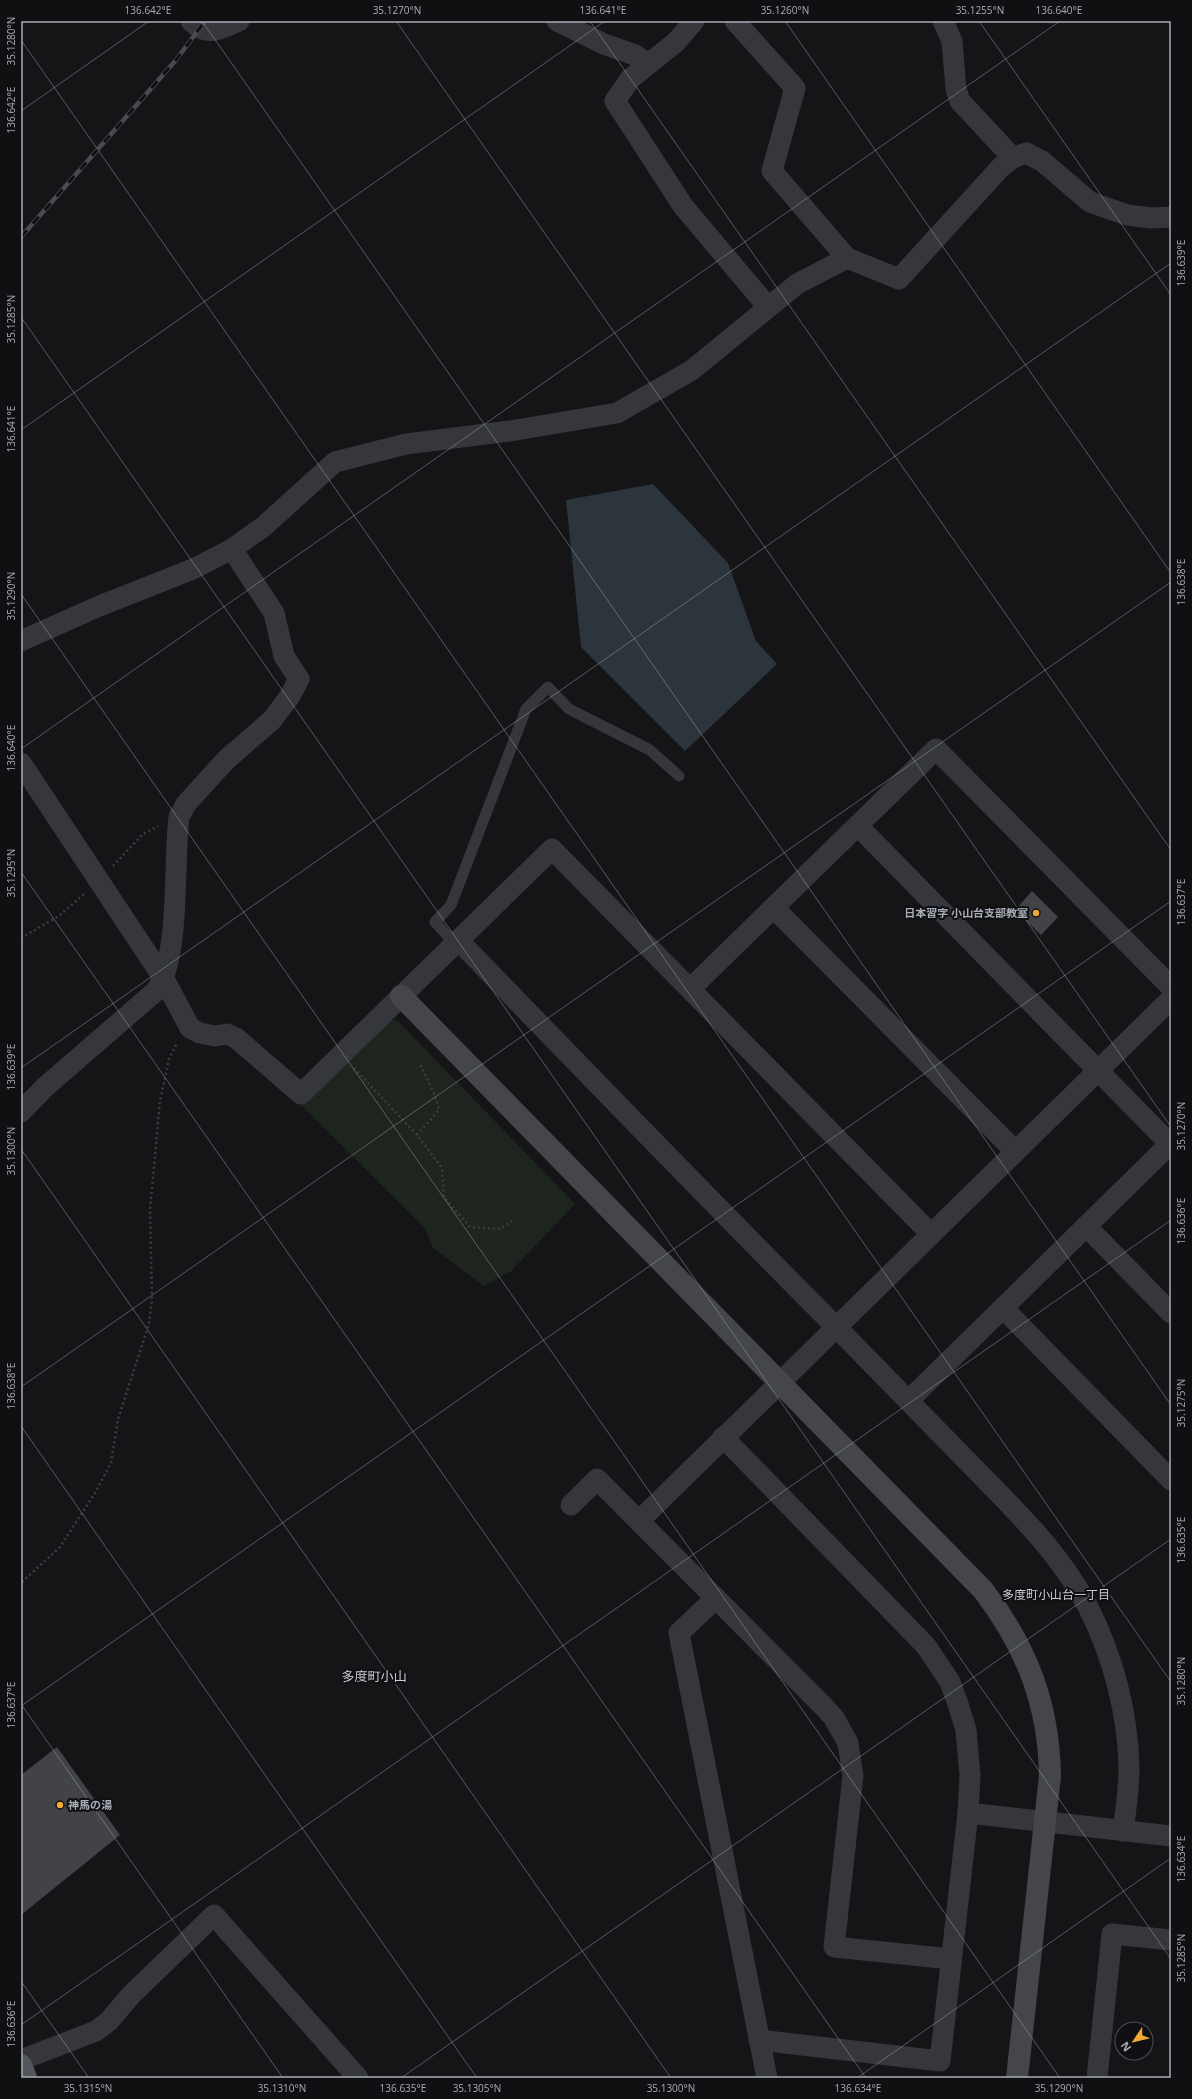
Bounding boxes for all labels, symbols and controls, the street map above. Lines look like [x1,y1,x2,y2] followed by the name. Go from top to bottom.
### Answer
[125,3,171,17] text: 136.642°E
[373,3,421,17] text: 35.1270°N
[580,3,626,17] text: 136.641°E
[761,3,809,17] text: 35.1260°N
[956,3,1004,17] text: 35.1255°N
[1036,3,1082,17] text: 136.640°E
[4,17,18,65] text: 35.1280°N
[4,87,18,133] text: 136.642°E
[1174,240,1188,286] text: 136.639°E
[4,295,18,343] text: 35.1285°N
[4,406,18,452] text: 136.641°E
[1174,559,1188,605] text: 136.638°E
[4,572,18,620] text: 35.1290°N
[4,725,18,771] text: 136.640°E
[4,849,18,897] text: 35.1295°N
[1174,879,1188,925] text: 136.637°E
[904,905,1028,920] place label: 日本習字 小山台支部教室
[1031,908,1041,918] marker: 日本習字 小山台支部教室
[4,1044,18,1090] text: 136.639°E
[1174,1102,1188,1150] text: 35.1270°N
[4,1127,18,1175] text: 35.1300°N
[1174,1198,1188,1244] text: 136.636°E
[4,1363,18,1409] text: 136.638°E
[1174,1379,1188,1427] text: 35.1275°N
[1174,1517,1188,1563] text: 136.635°E
[1002,1586,1110,1603] district label: 多度町小山台一丁目
[1174,1657,1188,1705] text: 35.1280°N
[341,1667,407,1685] district label: 多度町小山
[4,1682,18,1728] text: 136.637°E
[68,1797,112,1812] place label: 神馬の湯
[55,1800,65,1810] marker: 神馬の湯
[1174,1836,1188,1882] text: 136.634°E
[1174,1934,1188,1982] text: 35.1285°N
[4,2001,18,2047] text: 136.636°E
[1114,2021,1154,2061] north arrow
[1117,2039,1134,2055] text: N
[64,2081,112,2095] text: 35.1315°N
[258,2081,306,2095] text: 35.1310°N
[380,2081,426,2095] text: 136.635°E
[453,2081,501,2095] text: 35.1305°N
[647,2081,695,2095] text: 35.1300°N
[835,2081,881,2095] text: 136.634°E
[1035,2081,1083,2095] text: 35.1290°N

